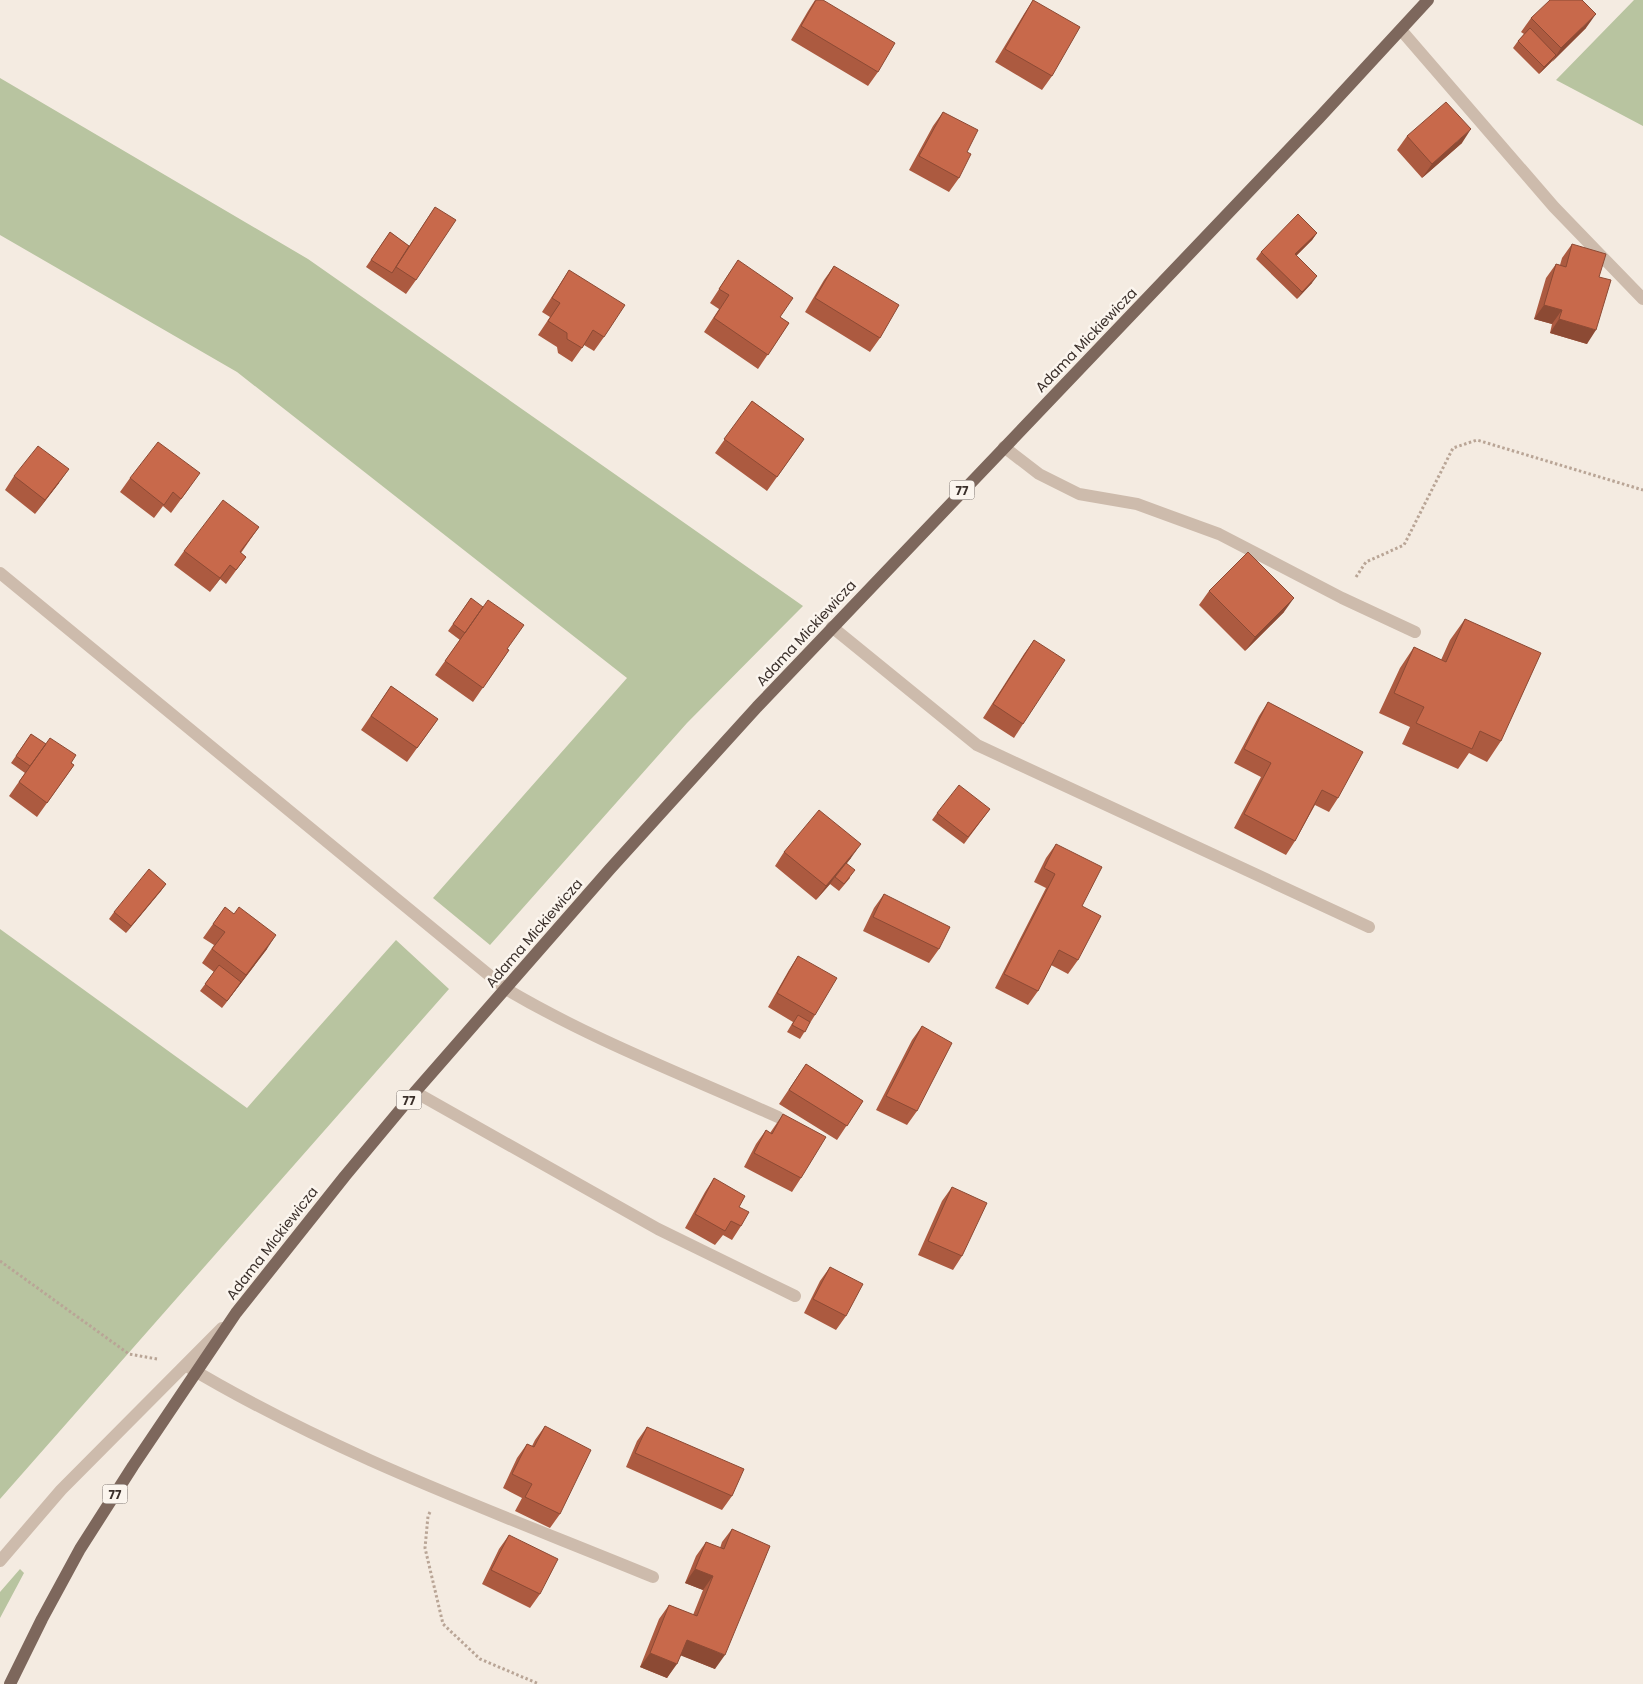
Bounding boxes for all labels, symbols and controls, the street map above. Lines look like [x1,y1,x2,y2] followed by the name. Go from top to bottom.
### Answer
[1031,283,1141,397] street label: Adama Mickiewicza
[950,480,974,500] road number: 77
[751,576,861,690] street label: Adama Mickiewicza
[481,874,587,992] street label: Adama Mickiewicza
[396,1090,422,1110] road number: 77
[221,1182,323,1304] street label: Adama Mickiewicza
[102,1485,128,1504] road number: 77

